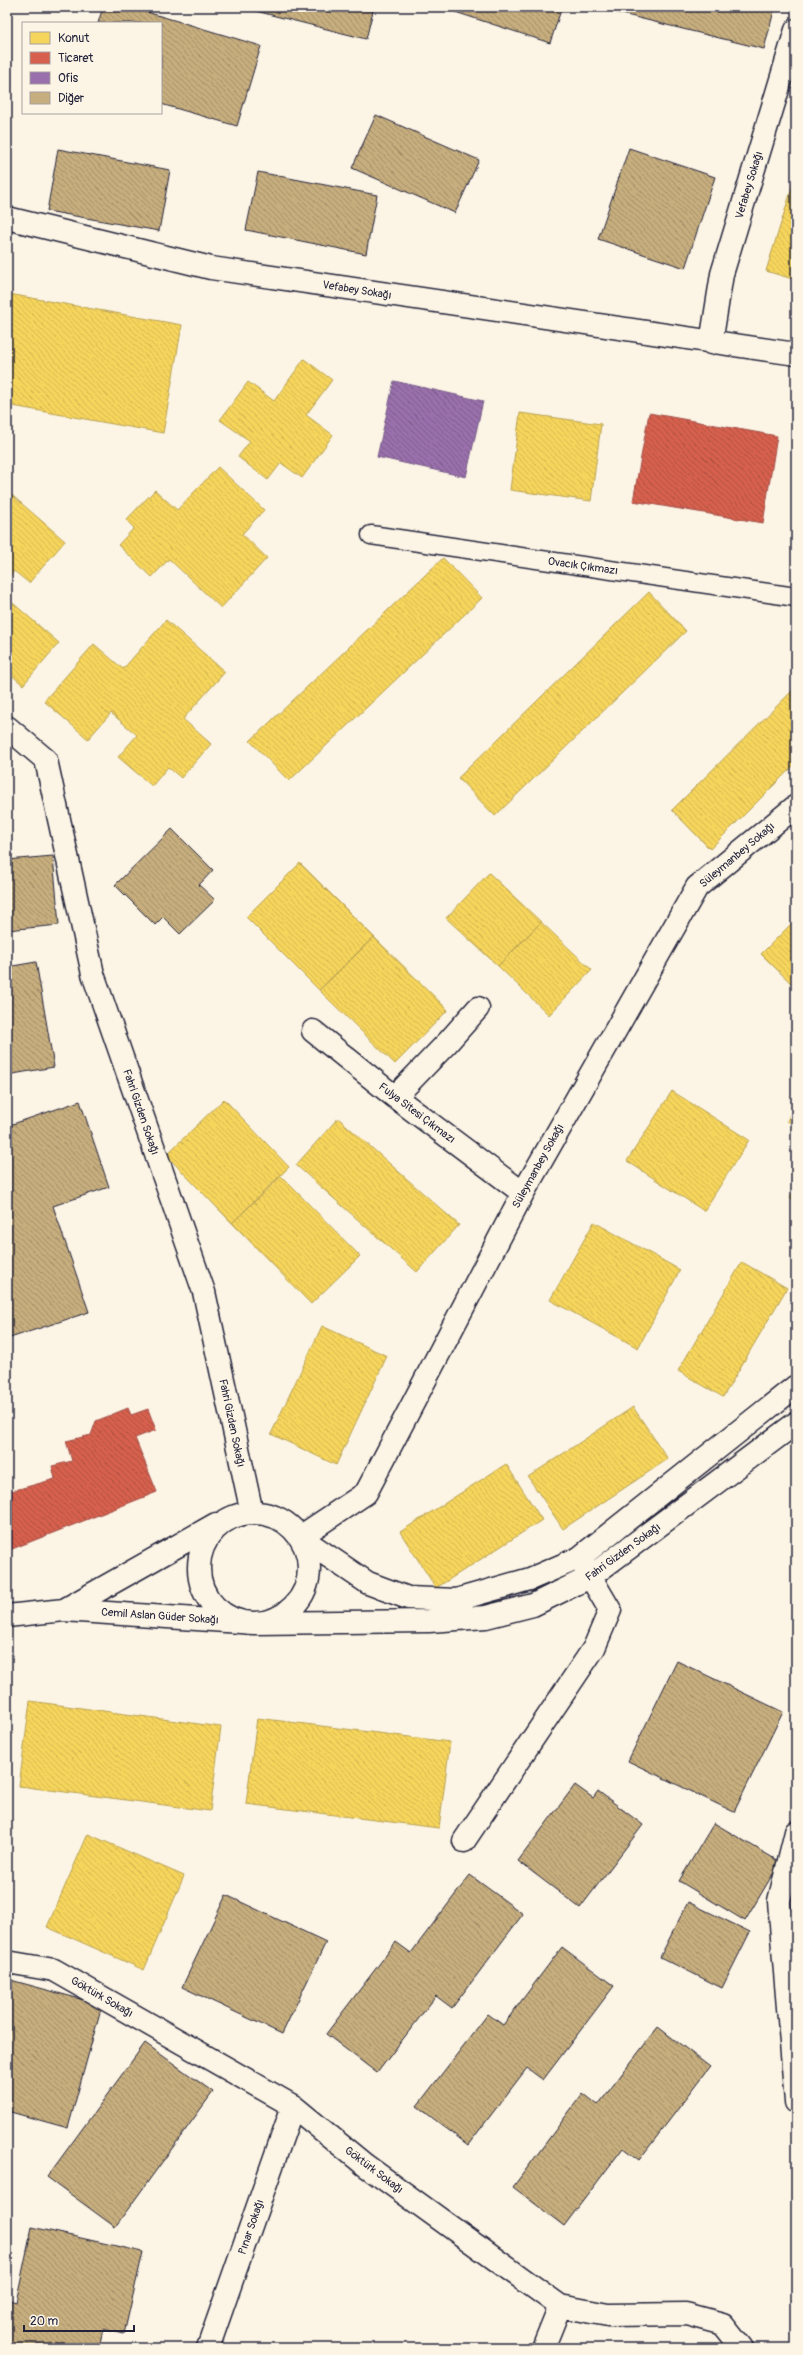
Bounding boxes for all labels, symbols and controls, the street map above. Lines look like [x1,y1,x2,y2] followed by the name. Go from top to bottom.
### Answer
[22,22,162,114] legend
[58,31,89,46] text: Konut
[58,51,93,66] text: Ticaret
[58,71,79,86] text: Ofis
[58,91,85,106] text: Diğer
[733,150,765,220] street label: Vefabey Sokağı
[322,278,393,302] street label: Vefabey Sokağı
[547,555,619,577] street label: Ovacık Çıkmazı
[697,820,777,890] street label: Süleymanbey Sokağı
[120,1068,162,1156] street label: Fahri Gizden Sokağı
[376,1080,458,1146] street label: Fulya Sitesi Çıkmazı
[509,1122,567,1210] street label: Süleymanbey Sokağı
[216,1378,248,1468] street label: Fahri Gizden Sokağı
[583,1520,663,1584] street label: Fahri Gizden Sokağı
[101,1605,219,1627] street label: Cemil Aslan Güder Sokağı
[69,1974,135,2020] street label: Göktürk Sokağı
[342,2144,406,2196] street label: Göktürk Sokağı
[236,2198,267,2256] street label: Pınar Sokağı
[24,2307,134,2333] scale bar
[30,2314,59,2329] text: 20 m

